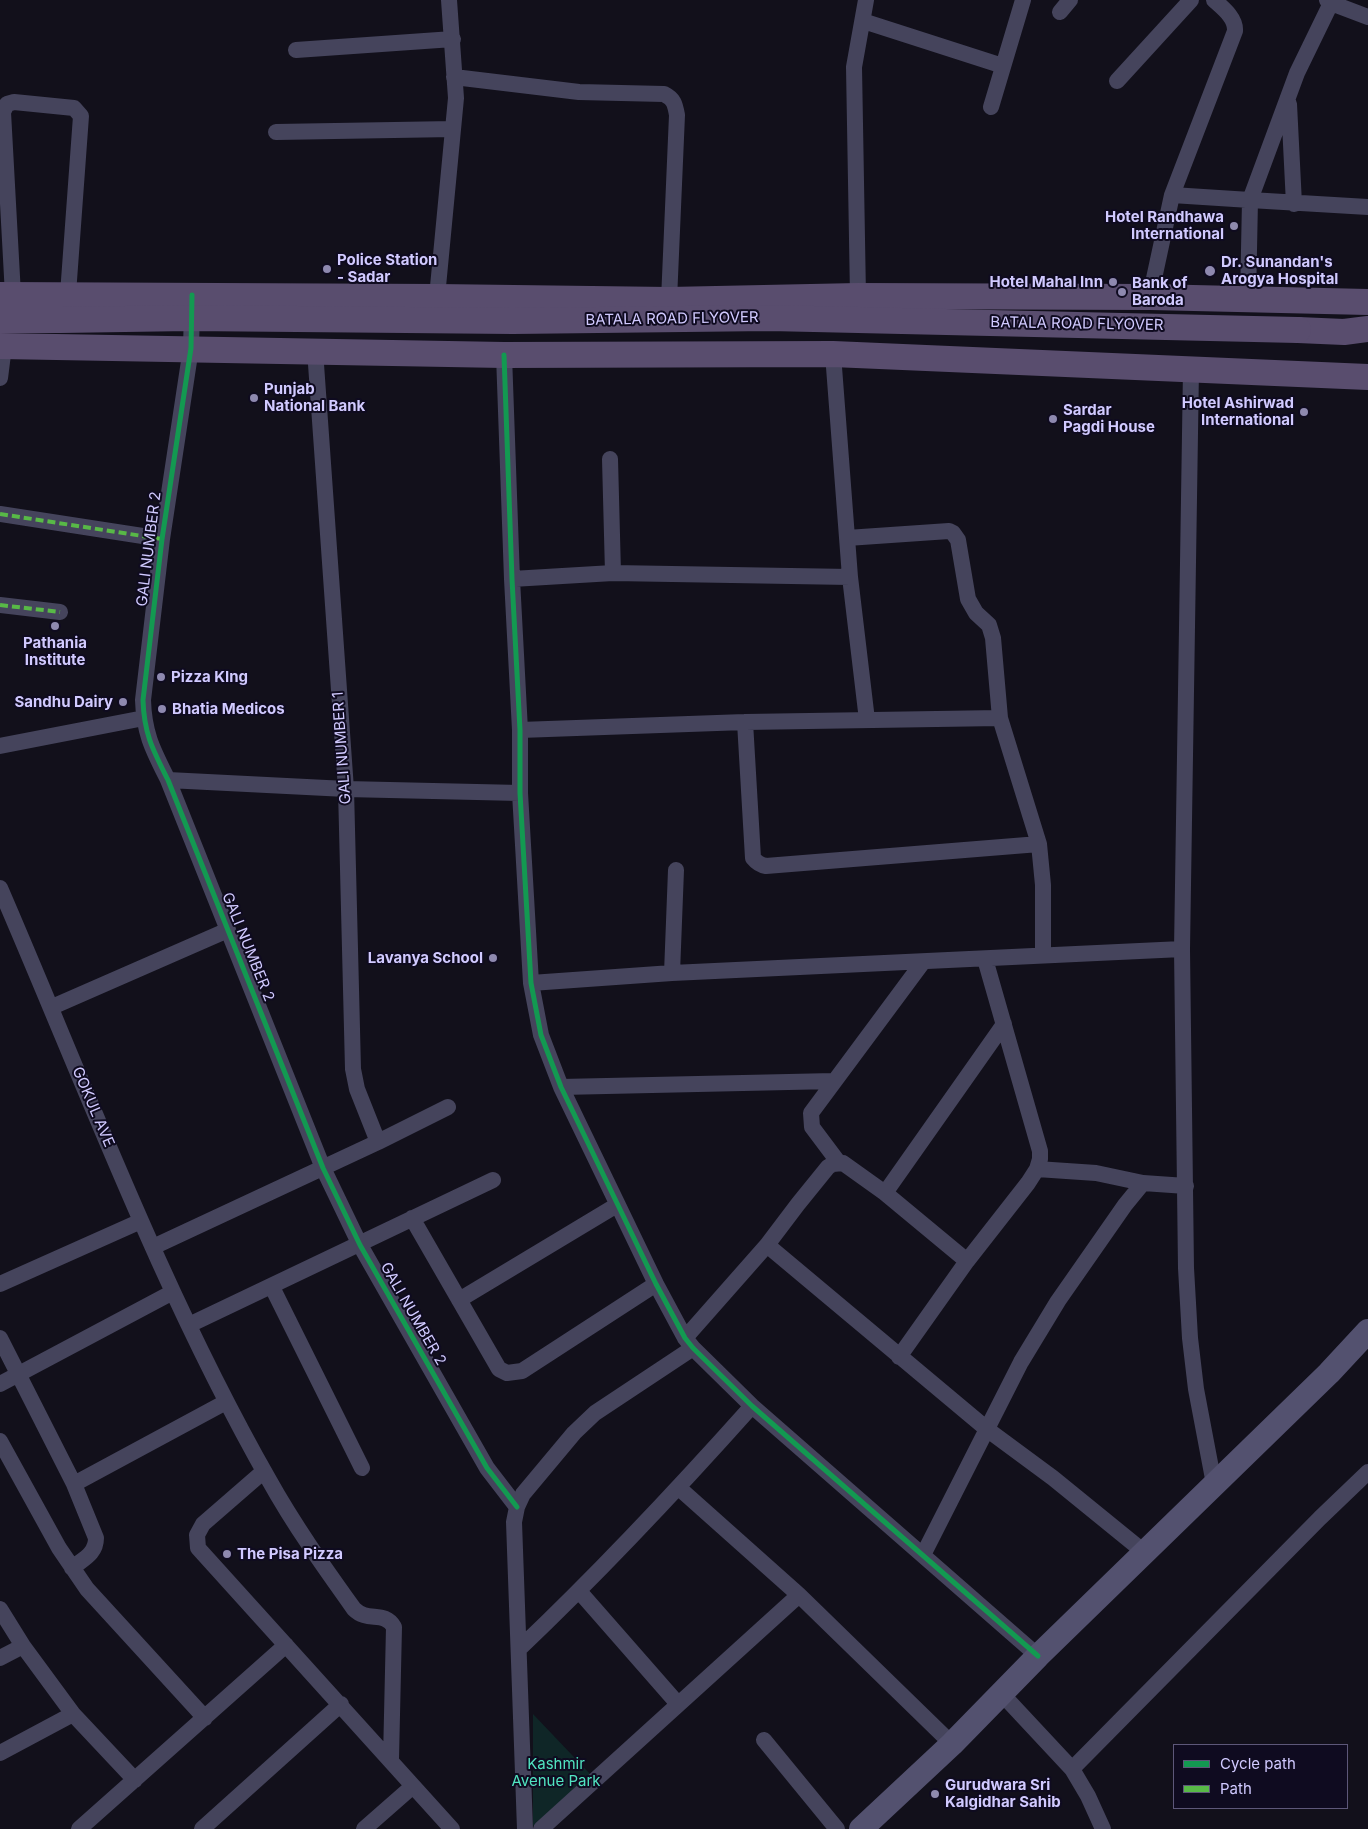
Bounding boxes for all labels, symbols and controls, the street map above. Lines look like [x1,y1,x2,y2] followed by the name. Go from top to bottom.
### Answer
[1105,208,1224,243] place label: Hotel Randhawa International
[1228,220,1240,232] marker: Hotel Randhawa International
[337,251,437,286] place label: Police Station - Sadar
[1221,253,1338,288] place label: Dr. Sunandan's Arogya Hospital
[321,263,333,275] marker: Police Station - Sadar
[1203,264,1217,278] marker: Dr. Sunandan's Arogya Hospital
[989,273,1103,291] place label: Hotel Mahal Inn
[1132,274,1187,309] place label: Bank of Baroda
[1107,276,1119,288] marker: Hotel Mahal Inn
[1116,286,1128,298] marker: Bank of Baroda
[585,308,759,330] street label: BATALA ROAD FLYOVER
[990,313,1164,335] street label: BATALA ROAD FLYOVER
[264,380,365,415] place label: Punjab National Bank
[248,392,260,404] marker: Punjab National Bank
[1182,394,1294,429] place label: Hotel Ashirwad International
[1063,401,1155,436] place label: Sardar Pagdi House
[1298,406,1310,418] marker: Hotel Ashirwad International
[1047,413,1059,425] marker: Sardar Pagdi House
[133,490,165,608] street label: GALI NUMBER 2
[49,620,61,632] marker: Pathania Institute
[23,634,87,669] place label: Pathania Institute
[171,668,248,686] place label: Pizza KIng
[155,671,167,683] marker: Pizza KIng
[329,691,355,805] street label: GALI NUMBER 1
[14,693,113,711] place label: Sandhu Dairy
[117,696,129,708] marker: Sandhu Dairy
[172,700,285,718] place label: Bhatia Medicos
[156,703,168,715] marker: Bhatia Medicos
[218,890,278,1004] street label: GALI NUMBER 2
[368,949,483,967] place label: Lavanya School
[487,952,499,964] marker: Lavanya School
[68,1064,118,1150] street label: GOKUL AVE
[376,1259,450,1369] street label: GALI NUMBER 2
[237,1545,343,1563] place label: The Pisa Pizza
[221,1548,233,1560] marker: The Pisa Pizza
[1173,1744,1348,1809] legend
[1220,1754,1296,1773] text: Cycle path
[511,1755,601,1790] park label: Kashmir Avenue Park
[945,1776,1061,1811] place label: Gurudwara Sri Kalgidhar Sahib
[1220,1779,1252,1798] text: Path
[929,1788,941,1800] marker: Gurudwara Sri Kalgidhar Sahib

